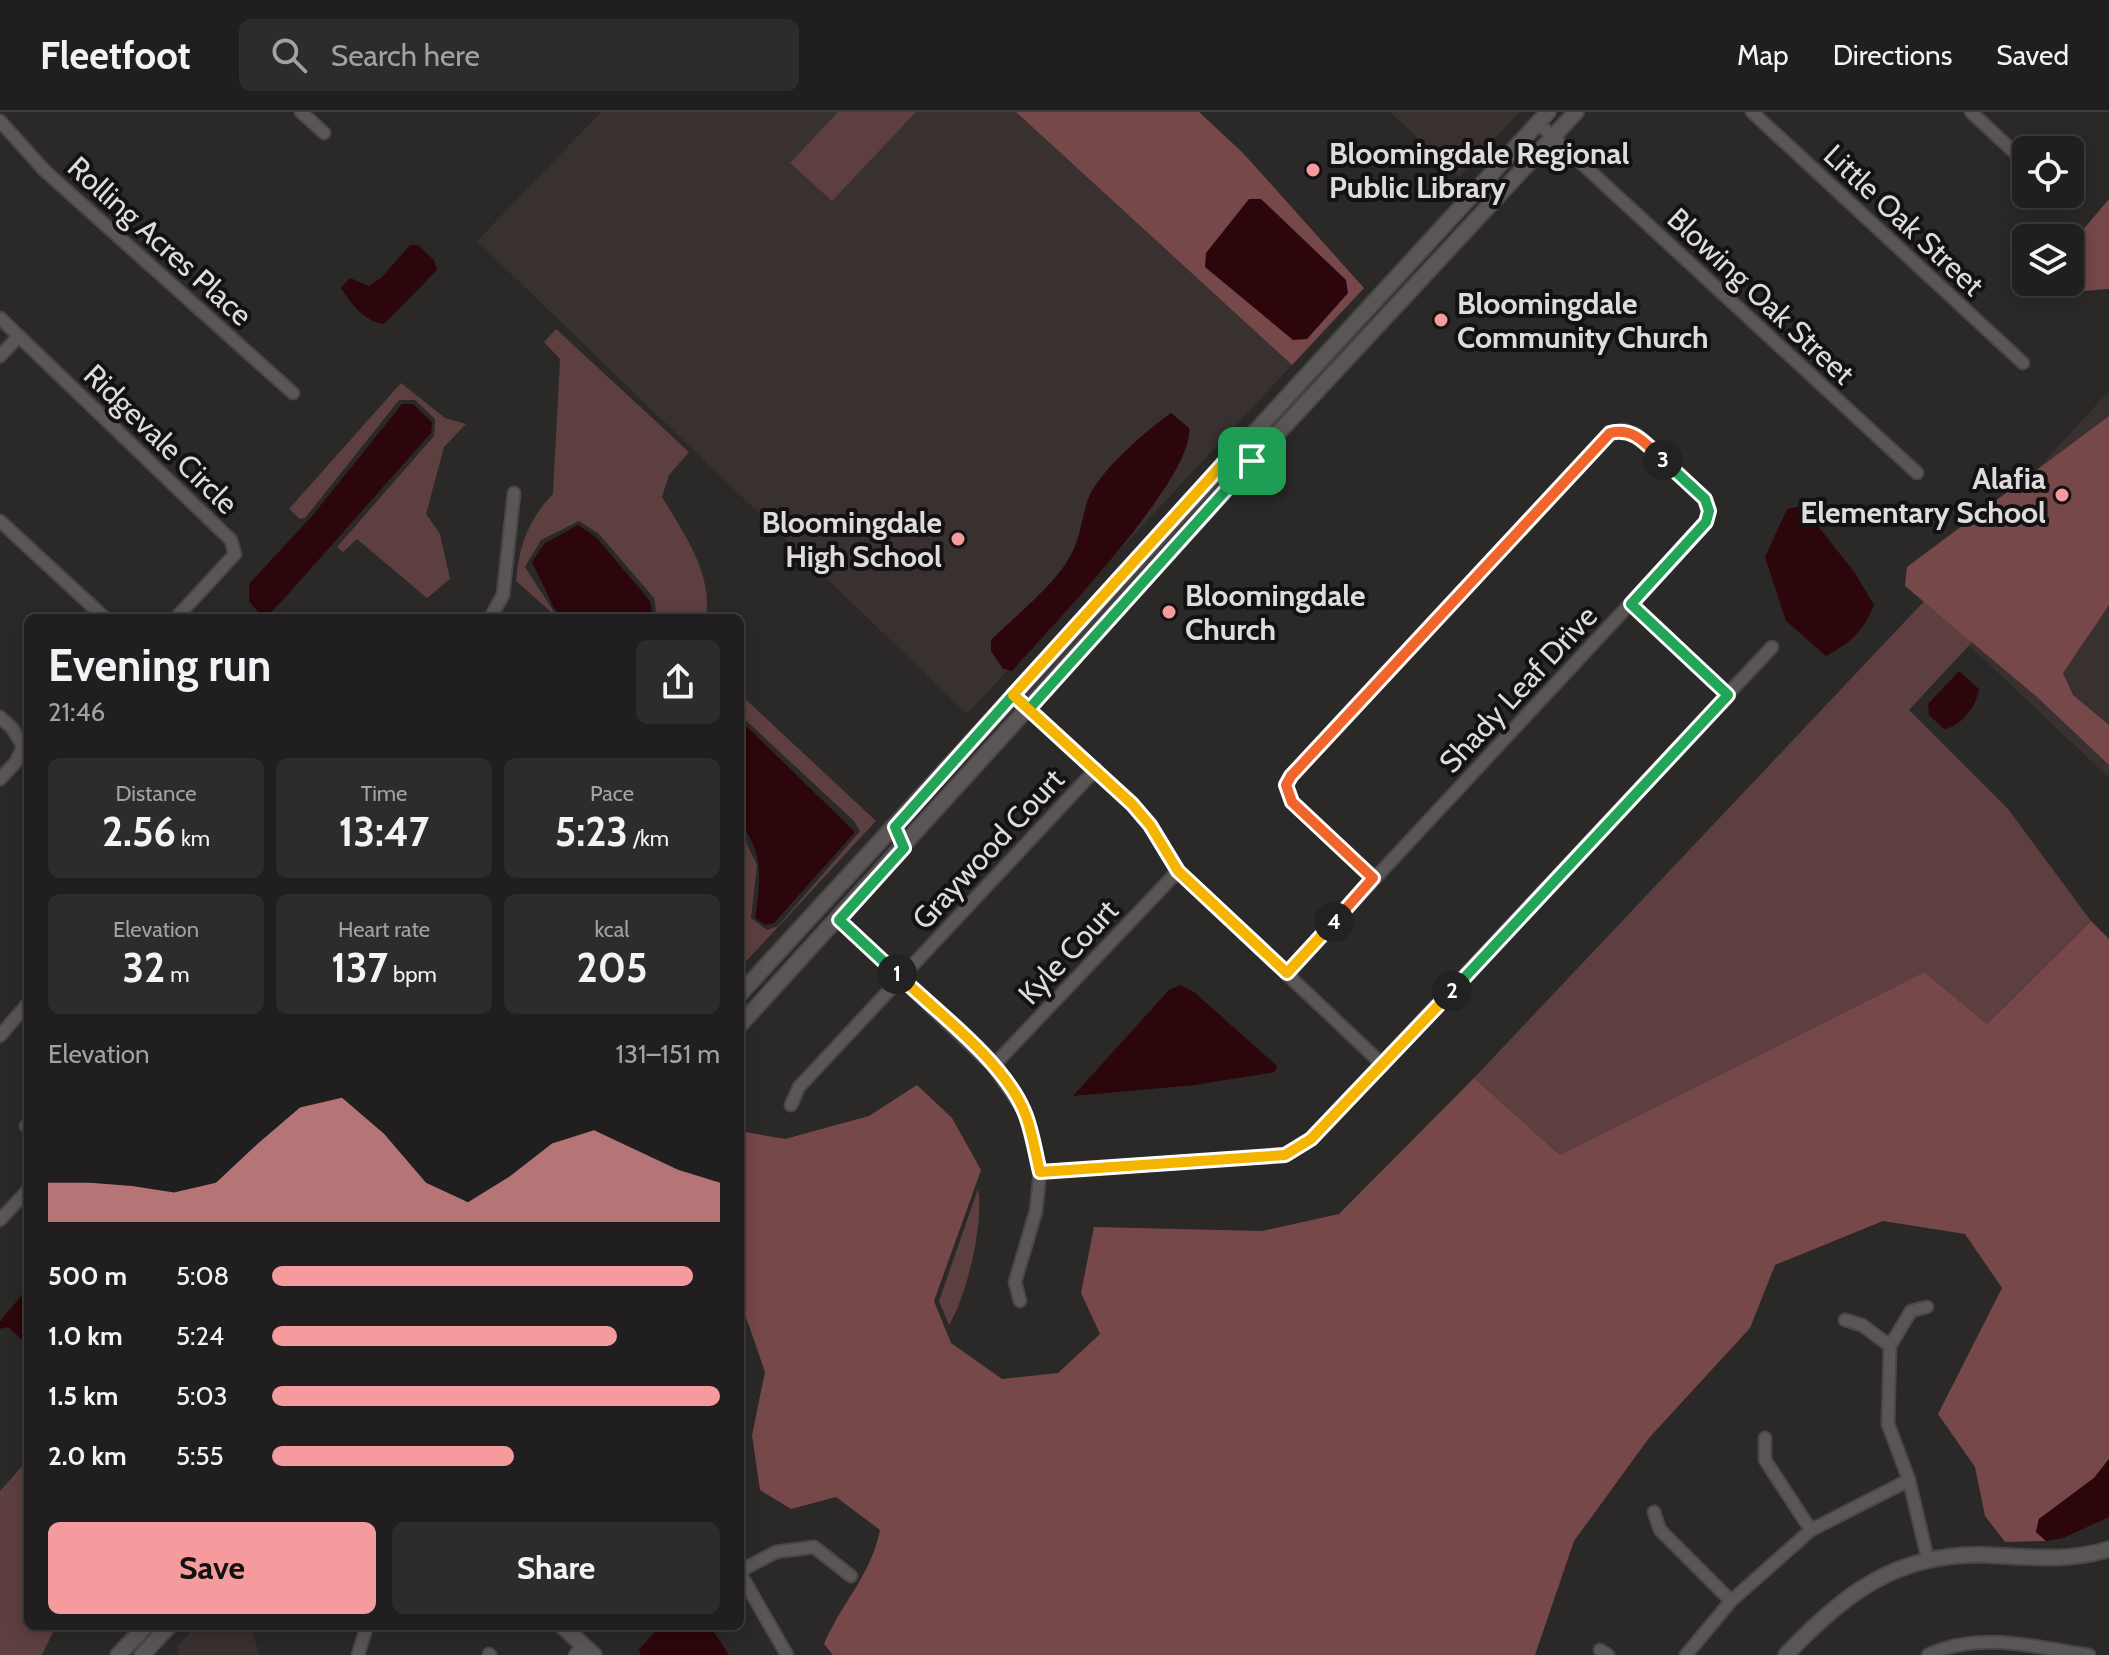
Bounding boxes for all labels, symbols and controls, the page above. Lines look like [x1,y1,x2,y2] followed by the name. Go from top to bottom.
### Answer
[239,19,799,91] search box
[40,32,191,79] text: Fleetfoot
[267,33,311,77] icon: search
[331,37,480,74] text: Search here
[1737,38,1789,72] text: Map
[1833,38,1952,72] text: Directions
[1996,38,2069,72] text: Saved
[1329,135,1629,206] place label: Bloomingdale Regional Public Library
[2012,136,2084,296] map controls
[2012,136,2084,208] button: locate
[1816,137,1992,303] street label: Little Oak Street
[60,148,260,334] street label: Rolling Acres Place
[1304,161,1322,179] marker: Bloomingdale Regional Public Library
[1660,200,1862,392] street label: Blowing Oak Street
[2012,224,2084,296] button: layers
[1457,285,1709,356] place label: Bloomingdale Community Church
[1432,311,1450,329] marker: Bloomingdale Community Church
[76,356,246,522] street label: Ridgevale Circle
[1218,427,1286,495] pin
[1230,439,1274,483] icon: arrive
[1643,440,1683,480] pin: 3
[1657,446,1669,473] text: 3
[1800,460,2046,531] place label: Alafia Elementary School
[2053,486,2071,504] marker: Alafia Elementary School
[761,504,942,575] place label: Bloomingdale High School
[949,530,967,548] marker: Bloomingdale High School
[1185,577,1366,648] place label: Bloomingdale Church
[1431,598,1605,780] street label: Shady Leaf Drive
[1160,603,1178,621] marker: Bloomingdale Church
[48,639,271,692] text: Evening run
[636,640,720,724] button: share
[48,696,105,728] text: 21:46
[904,761,1072,937] street label: Graywood Court
[116,780,196,807] text: Distance
[361,780,407,807] text: Time
[590,780,634,807] text: Pace
[102,807,176,856] text: 2.56
[339,807,429,856] text: 13:47
[555,807,628,856] text: 5:23
[176,825,210,852] text: km
[628,825,669,852] text: /km
[1010,892,1126,1012] street label: Kyle Court
[1314,902,1354,942] pin: 4
[1327,908,1341,935] text: 4
[113,916,199,943] text: Elevation
[338,916,430,943] text: Heart rate
[594,916,630,943] text: kcal
[123,943,165,992] text: 32
[331,943,388,992] text: 137
[577,943,647,992] text: 205
[877,954,917,994] pin: 1
[893,960,901,987] text: 1
[165,961,189,988] text: m
[388,961,437,988] text: bpm
[1432,971,1472,1011] pin: 2
[1446,977,1458,1004] text: 2
[48,1038,150,1070] text: Elevation
[616,1038,720,1070] text: 131–151 m
[48,1260,127,1292] text: 500 m
[176,1260,229,1292] text: 5:08
[48,1320,123,1352] text: 1.0 km
[176,1320,224,1352] text: 5:24
[48,1380,118,1412] text: 1.5 km
[176,1380,228,1412] text: 5:03
[48,1440,127,1472] text: 2.0 km
[176,1440,224,1472] text: 5:55
[48,1522,376,1614] button: Save
[392,1522,720,1614] button: Share

